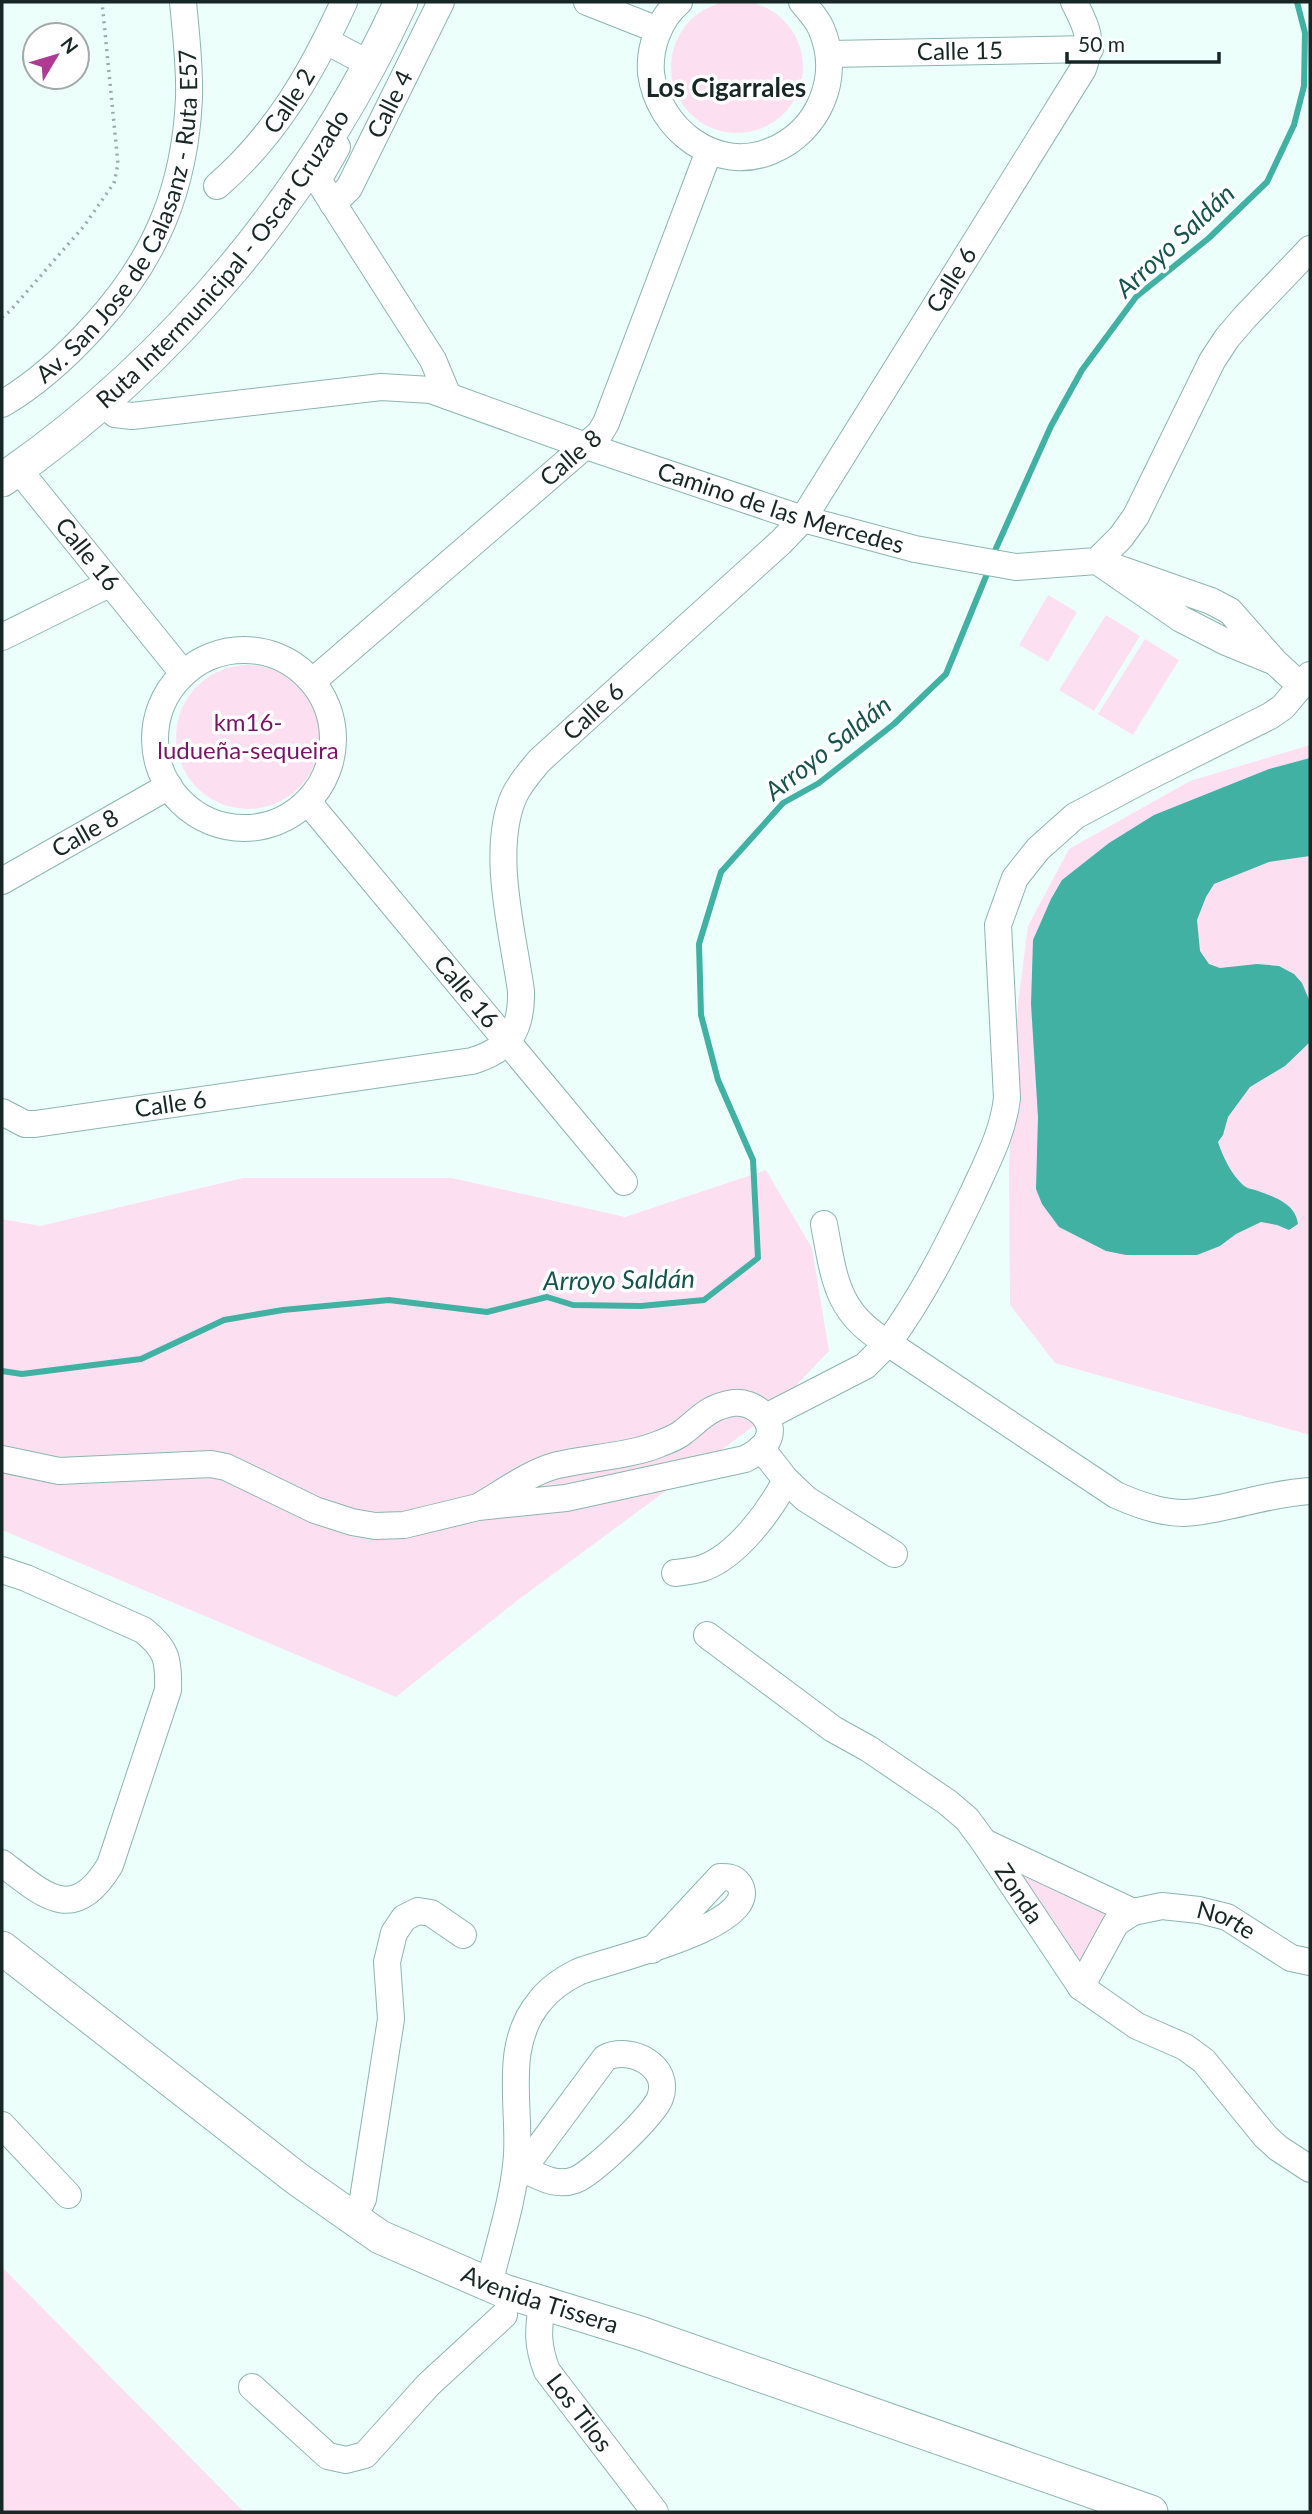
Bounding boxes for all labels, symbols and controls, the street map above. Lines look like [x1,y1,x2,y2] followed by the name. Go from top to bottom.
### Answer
[21,21,91,91] north arrow
[1067,21,1219,65] scale bar
[1078,31,1125,56] text: 50 m
[56,32,83,58] text: N
[917,35,1003,65] street label: Calle 15
[29,48,202,388] street label: Av. San Jose de Calasanz - Ruta E57
[256,63,320,139] street label: Calle 2
[360,65,418,142] street label: Calle 4
[646,71,806,103] district label: Los Cigarrales
[90,104,354,414] street label: Ruta Intermunicipal - Oscar Cruzado
[1107,177,1241,304] water label: Arroyo Saldán
[919,241,982,317] street label: Calle 6
[533,422,607,491] street label: Calle 8
[654,455,908,558] street label: Camino de las Mercedes
[50,511,127,596] street label: Calle 16
[556,676,629,745] street label: Calle 6
[757,688,897,807] water label: Arroyo Saldán
[157,707,339,764] park label: km16- ludueña-sequeira
[46,802,123,863] street label: Calle 8
[428,949,506,1033] street label: Calle 16
[133,1083,208,1122] street label: Calle 6
[542,1262,695,1296] water label: Arroyo Saldán
[989,1857,1050,1929] street label: Zonda
[1194,1894,1262,1945] street label: Norte
[457,2258,622,2338] street label: Avenida Tissera
[541,2367,619,2457] street label: Los Tilos

